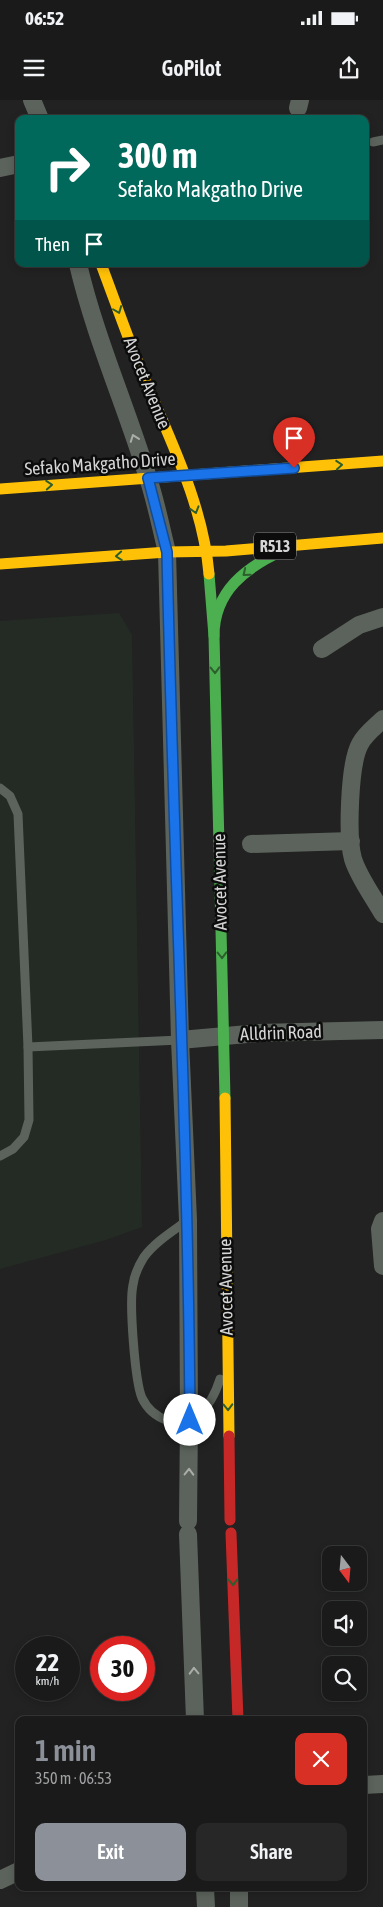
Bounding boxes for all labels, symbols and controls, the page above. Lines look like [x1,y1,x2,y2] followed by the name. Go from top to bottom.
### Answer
[25,7,64,29] text: 06:52
[20,54,48,82] icon: menu
[335,54,363,82] icon: share
[162,55,221,81] text: GoPilot
[35,135,100,200] icon: right
[118,135,197,175] text: 300 m
[118,176,303,202] text: Sefako Makgatho Drive
[80,230,108,258] icon: arrive
[35,233,70,255] text: Then
[112,305,122,313] one-way arrow
[120,334,175,432] street label: Avocet Avenue
[273,417,315,468] pin
[280,424,308,452] icon: arrive
[130,435,140,443] one-way arrow
[24,448,176,479] street label: Sefako Makgatho Drive
[335,459,343,470] one-way arrow
[45,480,53,491] one-way arrow
[189,505,200,514] one-way arrow
[254,532,296,560] road number: R513
[114,550,122,561] one-way arrow
[243,568,252,577] one-way arrow
[209,667,220,675] one-way arrow
[208,833,231,931] street label: Avocet Avenue
[216,952,227,960] one-way arrow
[240,1021,322,1044] street label: Alldrin Road
[214,1238,237,1336] street label: Avocet Avenue
[163,1393,215,1445] position arrow
[223,1404,233,1412] one-way arrow
[183,1468,194,1476] one-way arrow
[322,1546,368,1591] north arrow
[322,1546,367,1701] map controls
[227,1578,238,1586] one-way arrow
[322,1601,367,1646] button: sound
[90,1636,155,1701] speed limit sign: 30
[36,1648,59,1676] text: 22
[322,1656,367,1701] button: search
[188,1667,199,1675] one-way arrow
[36,1674,59,1688] text: km/h
[35,1733,96,1767] text: 1 min
[295,1733,347,1785] button: close
[35,1769,112,1787] text: 350 m · 06:53
[35,1823,186,1881] button: Exit
[196,1823,347,1881] button: Share

